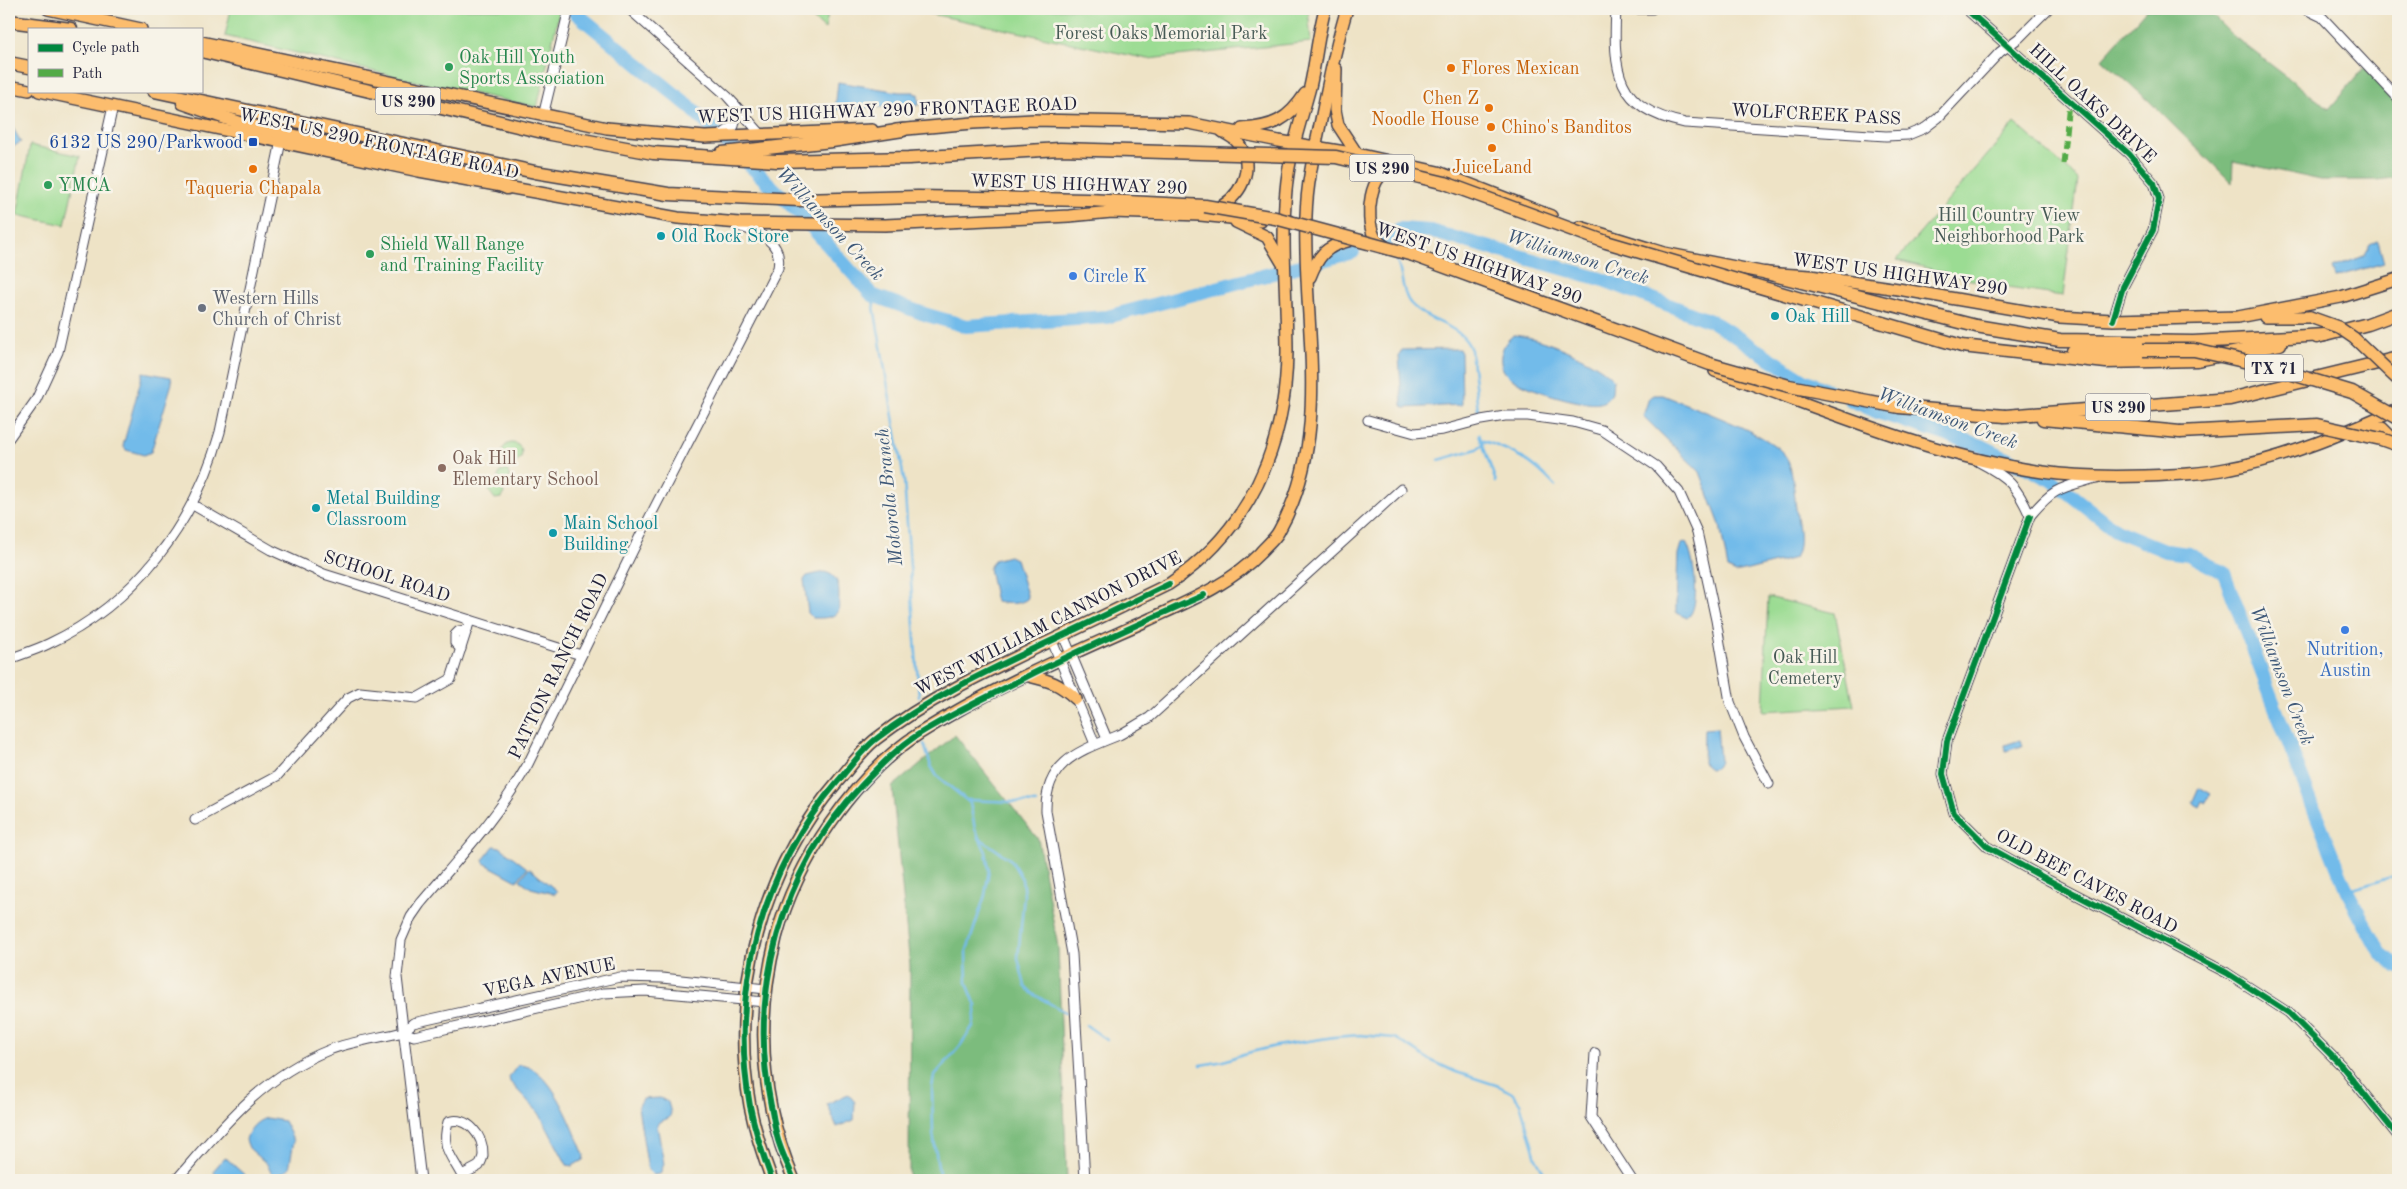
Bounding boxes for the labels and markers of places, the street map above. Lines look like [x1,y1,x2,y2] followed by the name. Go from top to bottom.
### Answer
[459,49,605,88] place label: Oak Hill Youth Sports Association
[1461,60,1580,78] place label: Flores Mexican
[443,61,455,73] marker: Oak Hill Youth Sports Association
[1445,62,1457,74] marker: Flores Mexican
[1371,90,1479,129] place label: Chen Z Noodle House
[1483,102,1495,114] marker: Chen Z Noodle House
[1501,119,1632,137] place label: Chino's Banditos
[1485,121,1497,133] marker: Chino's Banditos
[49,134,243,152] place label: 6132 US 290/Parkwood
[247,136,259,148] marker: 6132 US 290/Parkwood
[1486,142,1498,154] marker: JuiceLand
[1452,159,1532,177] place label: JuiceLand
[247,163,259,175] marker: Taqueria Chapala
[58,177,111,195] place label: YMCA
[42,179,54,191] marker: YMCA
[185,180,321,198] place label: Taqueria Chapala
[671,228,789,246] place label: Old Rock Store
[655,230,667,242] marker: Old Rock Store
[380,236,545,275] place label: Shield Wall Range and Training Facility
[364,248,376,260] marker: Shield Wall Range and Training Facility
[1083,268,1147,286] place label: Circle K
[1067,270,1079,282] marker: Circle K
[212,290,342,329] place label: Western Hills Church of Christ
[196,302,208,314] marker: Western Hills Church of Christ
[1785,308,1850,326] place label: Oak Hill
[1769,310,1781,322] marker: Oak Hill
[452,450,599,489] place label: Oak Hill Elementary School
[436,462,448,474] marker: Oak Hill Elementary School
[326,490,440,529] place label: Metal Building Classroom
[310,502,322,514] marker: Metal Building Classroom
[563,515,658,554] place label: Main School Building
[547,527,559,539] marker: Main School Building
[2339,624,2351,636] marker: Nutrition, Austin
[2307,641,2383,680] place label: Nutrition, Austin

